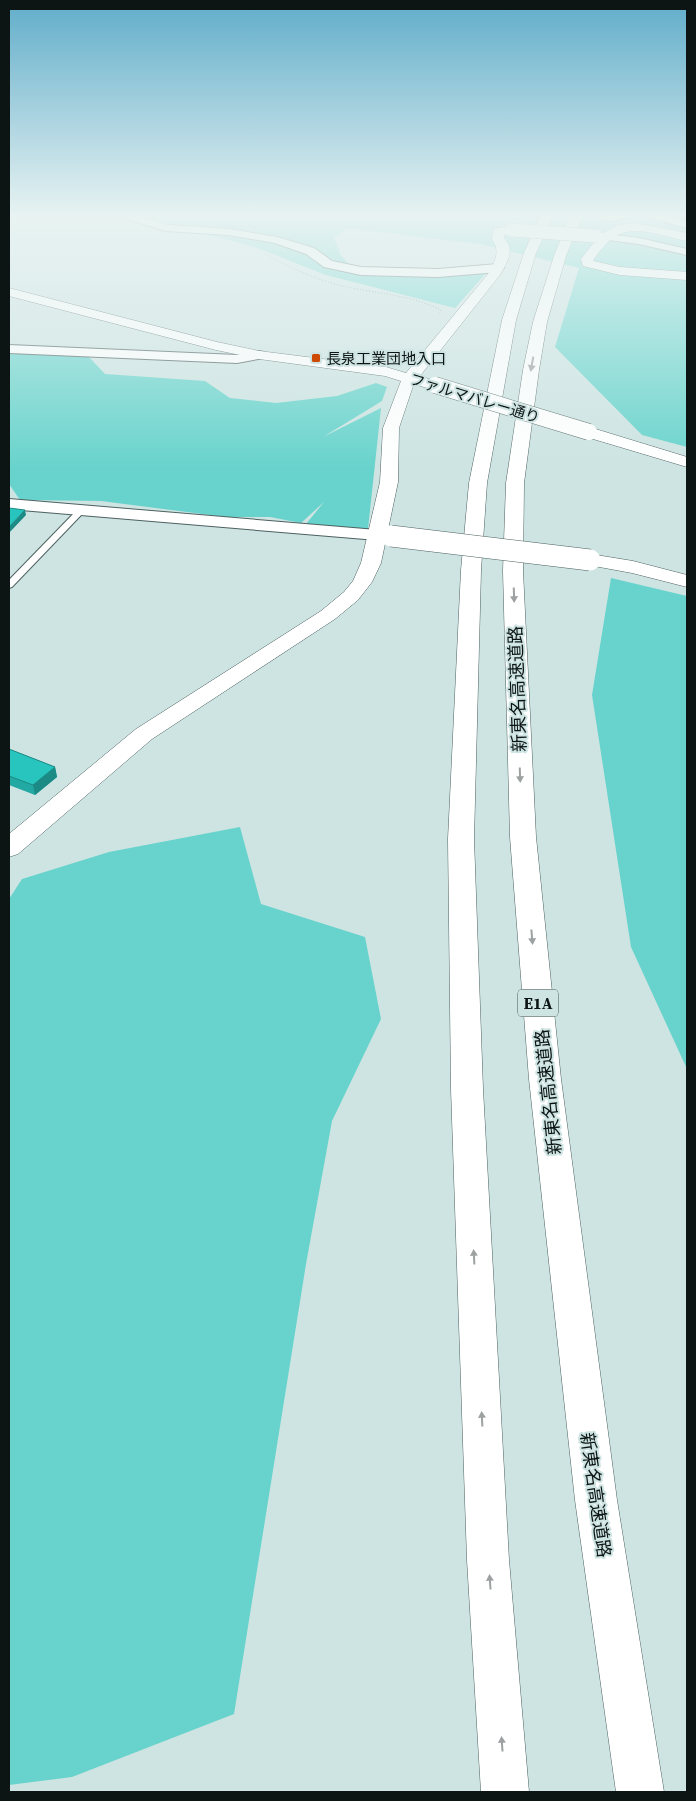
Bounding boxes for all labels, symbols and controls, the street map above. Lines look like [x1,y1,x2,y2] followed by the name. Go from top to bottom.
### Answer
[326,348,446,369] place label: 長泉工業団地入口
[310,352,322,364] marker: 長泉工業団地入口
[528,356,536,372] one-way arrow
[407,368,543,428] street label: ファルマバレー通り
[510,587,518,603] one-way arrow
[502,626,532,752] street label: 新東名高速道路
[517,767,525,783] one-way arrow
[528,929,536,945] one-way arrow
[518,990,558,1016] road number: E1A
[529,1028,567,1156] street label: 新東名高速道路
[470,1249,478,1265] one-way arrow
[477,1411,485,1427] one-way arrow
[575,1431,617,1559] street label: 新東名高速道路
[485,1573,493,1589] one-way arrow
[497,1735,505,1751] one-way arrow

